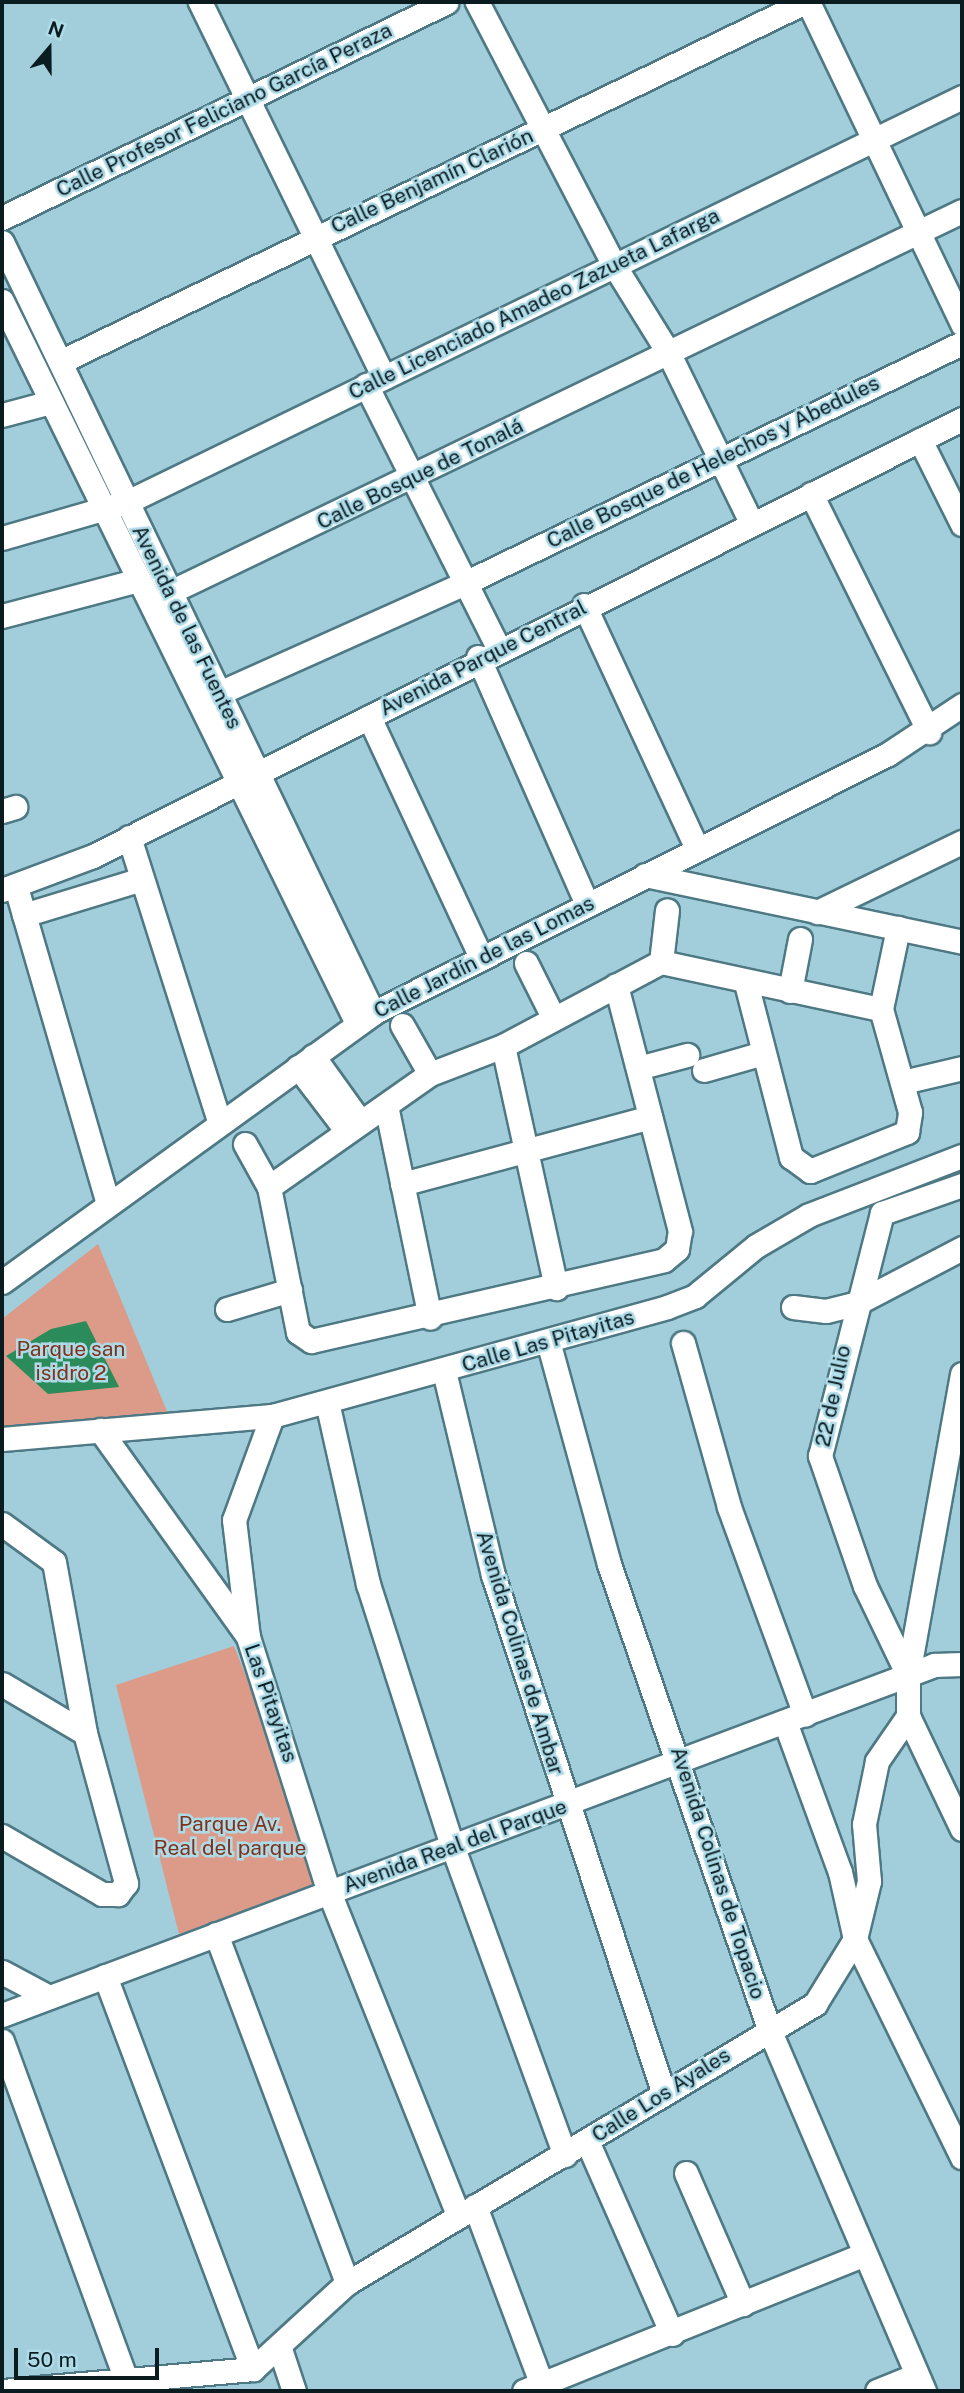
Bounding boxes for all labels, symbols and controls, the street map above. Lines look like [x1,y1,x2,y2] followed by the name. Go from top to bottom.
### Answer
[14,14,84,84] north arrow
[45,16,67,42] text: N
[52,17,396,203] street label: Calle Profesor Feliciano García Peraza
[327,123,537,239] street label: Calle Benjamín Clarión
[344,203,724,405] street label: Calle Licenciado Amadeo Zazueta Lafarga
[542,370,884,554] street label: Calle Bosque de Helechos y Abedules
[312,413,528,535] street label: Calle Bosque de Tonalá
[127,521,247,733] street label: Avenida de las Fuentes
[375,595,591,721] street label: Avenida Parque Central
[369,890,599,1024] street label: Calle Jardín de las Lomas
[459,1304,637,1378] street label: Calle Las Pitayitas
[17,1336,125,1386] park label: Parque san isidro 2
[810,1343,856,1449] street label: 22 de Julio
[471,1528,569,1778] street label: Avenida Colinas de Ambar
[239,1640,303,1766] street label: Las Pitayitas
[665,1743,771,2003] street label: Avenida Colinas de Topacio
[340,1794,570,1898] street label: Avenida Real del Parque
[153,1811,307,1861] park label: Parque Av. Real del parque
[587,2042,735,2148] street label: Calle Los Ayales
[18,2334,163,2378] scale bar
[27,2347,77,2372] text: 50 m

